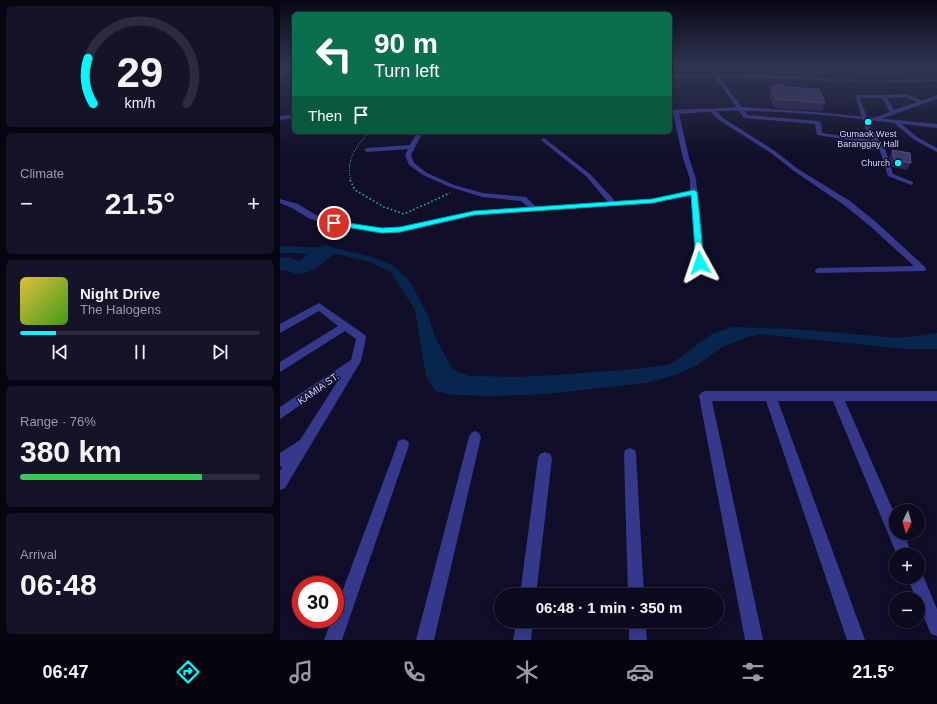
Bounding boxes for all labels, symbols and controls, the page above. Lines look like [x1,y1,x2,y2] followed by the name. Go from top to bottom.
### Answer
[308,28,360,80] icon: left
[374,28,438,59] text: 90 m
[117,49,163,96] text: 29
[374,61,439,81] text: Turn left
[125,95,156,111] text: km/h
[350,104,372,126] icon: arrive
[308,107,342,124] text: Then
[863,117,873,127] marker: Gumaok West Baranggay Hall
[837,129,899,149] place label: Gumaok West Baranggay Hall
[861,158,890,168] place label: Church
[893,158,903,168] marker: Church
[20,166,64,181] text: Climate
[105,187,175,220] text: 21.5°
[20,191,33,216] text: −
[247,191,260,216] text: +
[317,206,351,240] pin
[323,212,345,234] icon: arrive
[679,242,721,284] position arrow
[80,285,160,302] text: Night Drive
[80,302,161,317] text: The Halogens
[49,341,71,363] icon: previous
[129,341,151,363] icon: pause
[209,341,231,363] icon: next
[296,370,341,407] street label: KAMIA ST.
[20,414,96,429] text: Range · 76%
[20,435,122,468] text: 380 km
[889,504,925,540] north arrow
[889,504,925,628] map controls
[20,547,57,562] text: Arrival
[889,548,925,584] button: +
[20,568,97,601] text: 06:48
[292,576,344,628] speed limit sign: 30
[889,592,925,628] button: −
[536,599,682,616] text: 06:48 · 1 min · 350 m
[174,658,202,686] icon: directions
[287,658,315,686] icon: music
[400,658,428,686] icon: phone
[513,658,541,686] icon: climate
[626,658,654,686] icon: car
[739,658,767,686] icon: filters
[43,662,89,682] text: 06:47
[852,662,894,682] text: 21.5°

